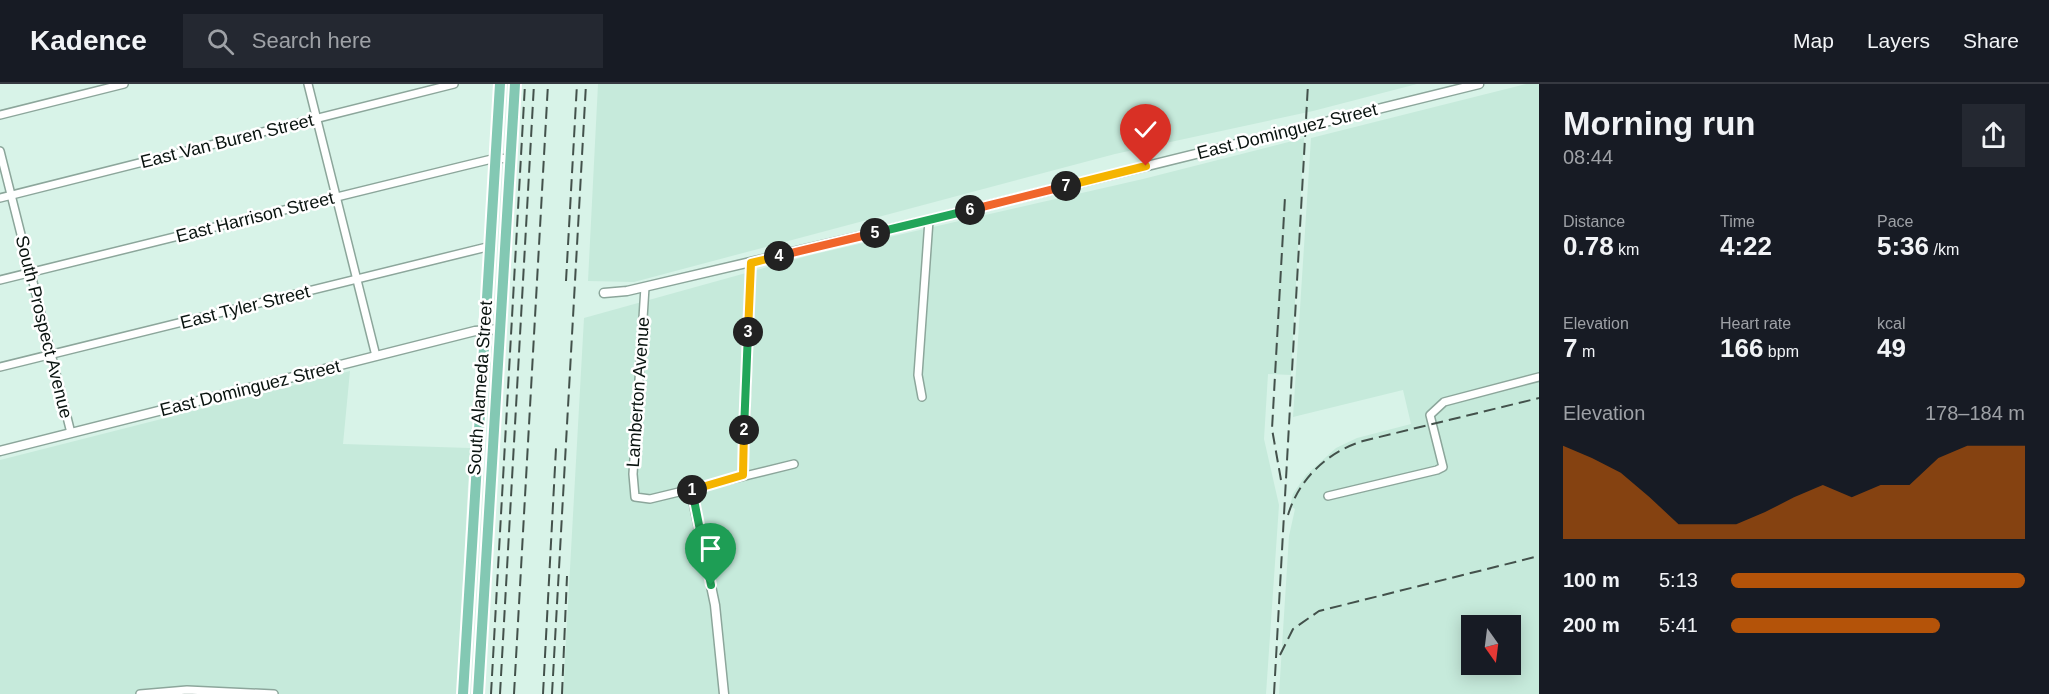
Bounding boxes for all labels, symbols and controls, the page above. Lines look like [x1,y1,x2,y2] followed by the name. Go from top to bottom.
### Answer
[183,14,603,68] search box
[30,25,147,56] text: Kadence
[204,25,237,58] icon: search
[252,28,372,53] text: Search here
[1793,29,1834,52] text: Map
[1867,29,1930,52] text: Layers
[1963,29,2019,52] text: Share
[1195,99,1379,163] street label: East Dominguez Street
[1120,104,1171,166] pin
[1962,104,2025,167] button: share
[1563,105,1755,142] text: Morning run
[138,110,316,172] street label: East Van Buren Street
[1129,113,1162,146] icon: check
[1563,146,1613,168] text: 08:44
[1051,171,1081,201] pin: 7
[1062,177,1070,194] text: 7
[174,188,336,246] street label: East Harrison Street
[955,195,985,225] pin: 6
[966,201,974,218] text: 6
[1563,213,1625,230] text: Distance
[1720,213,1755,230] text: Time
[1877,213,1913,230] text: Pace
[860,218,890,248] pin: 5
[871,224,879,241] text: 5
[1563,231,1614,261] text: 0.78
[1720,231,1772,261] text: 4:22
[1877,231,1929,261] text: 5:36
[12,233,76,421] street label: South Prospect Avenue
[764,241,794,271] pin: 4
[1614,241,1639,258] text: km
[1929,241,1959,258] text: /km
[775,247,783,264] text: 4
[178,281,312,333] street label: East Tyler Street
[464,300,496,476] street label: South Alameda Street
[1563,315,1629,332] text: Elevation
[1720,315,1791,332] text: Heart rate
[1877,315,1905,332] text: kcal
[623,316,653,468] street label: Lamberton Avenue
[733,317,763,347] pin: 3
[744,323,752,340] text: 3
[1563,333,1577,363] text: 7
[1720,333,1763,363] text: 166
[1877,333,1906,363] text: 49
[1577,343,1595,360] text: m
[1763,343,1799,360] text: bpm
[158,356,342,420] street label: East Dominguez Street
[1563,402,1645,424] text: Elevation
[1925,402,2025,424] text: 178–184 m
[729,415,759,445] pin: 2
[740,421,748,438] text: 2
[677,475,707,505] pin: 1
[688,481,696,498] text: 1
[685,523,736,585] pin
[694,532,727,565] icon: arrive
[1563,569,1620,591] text: 100 m
[1659,569,1698,591] text: 5:13
[1563,614,1620,636] text: 200 m
[1659,614,1698,636] text: 5:41
[1461,615,1521,675] north arrow
[1461,615,1521,675] map controls

